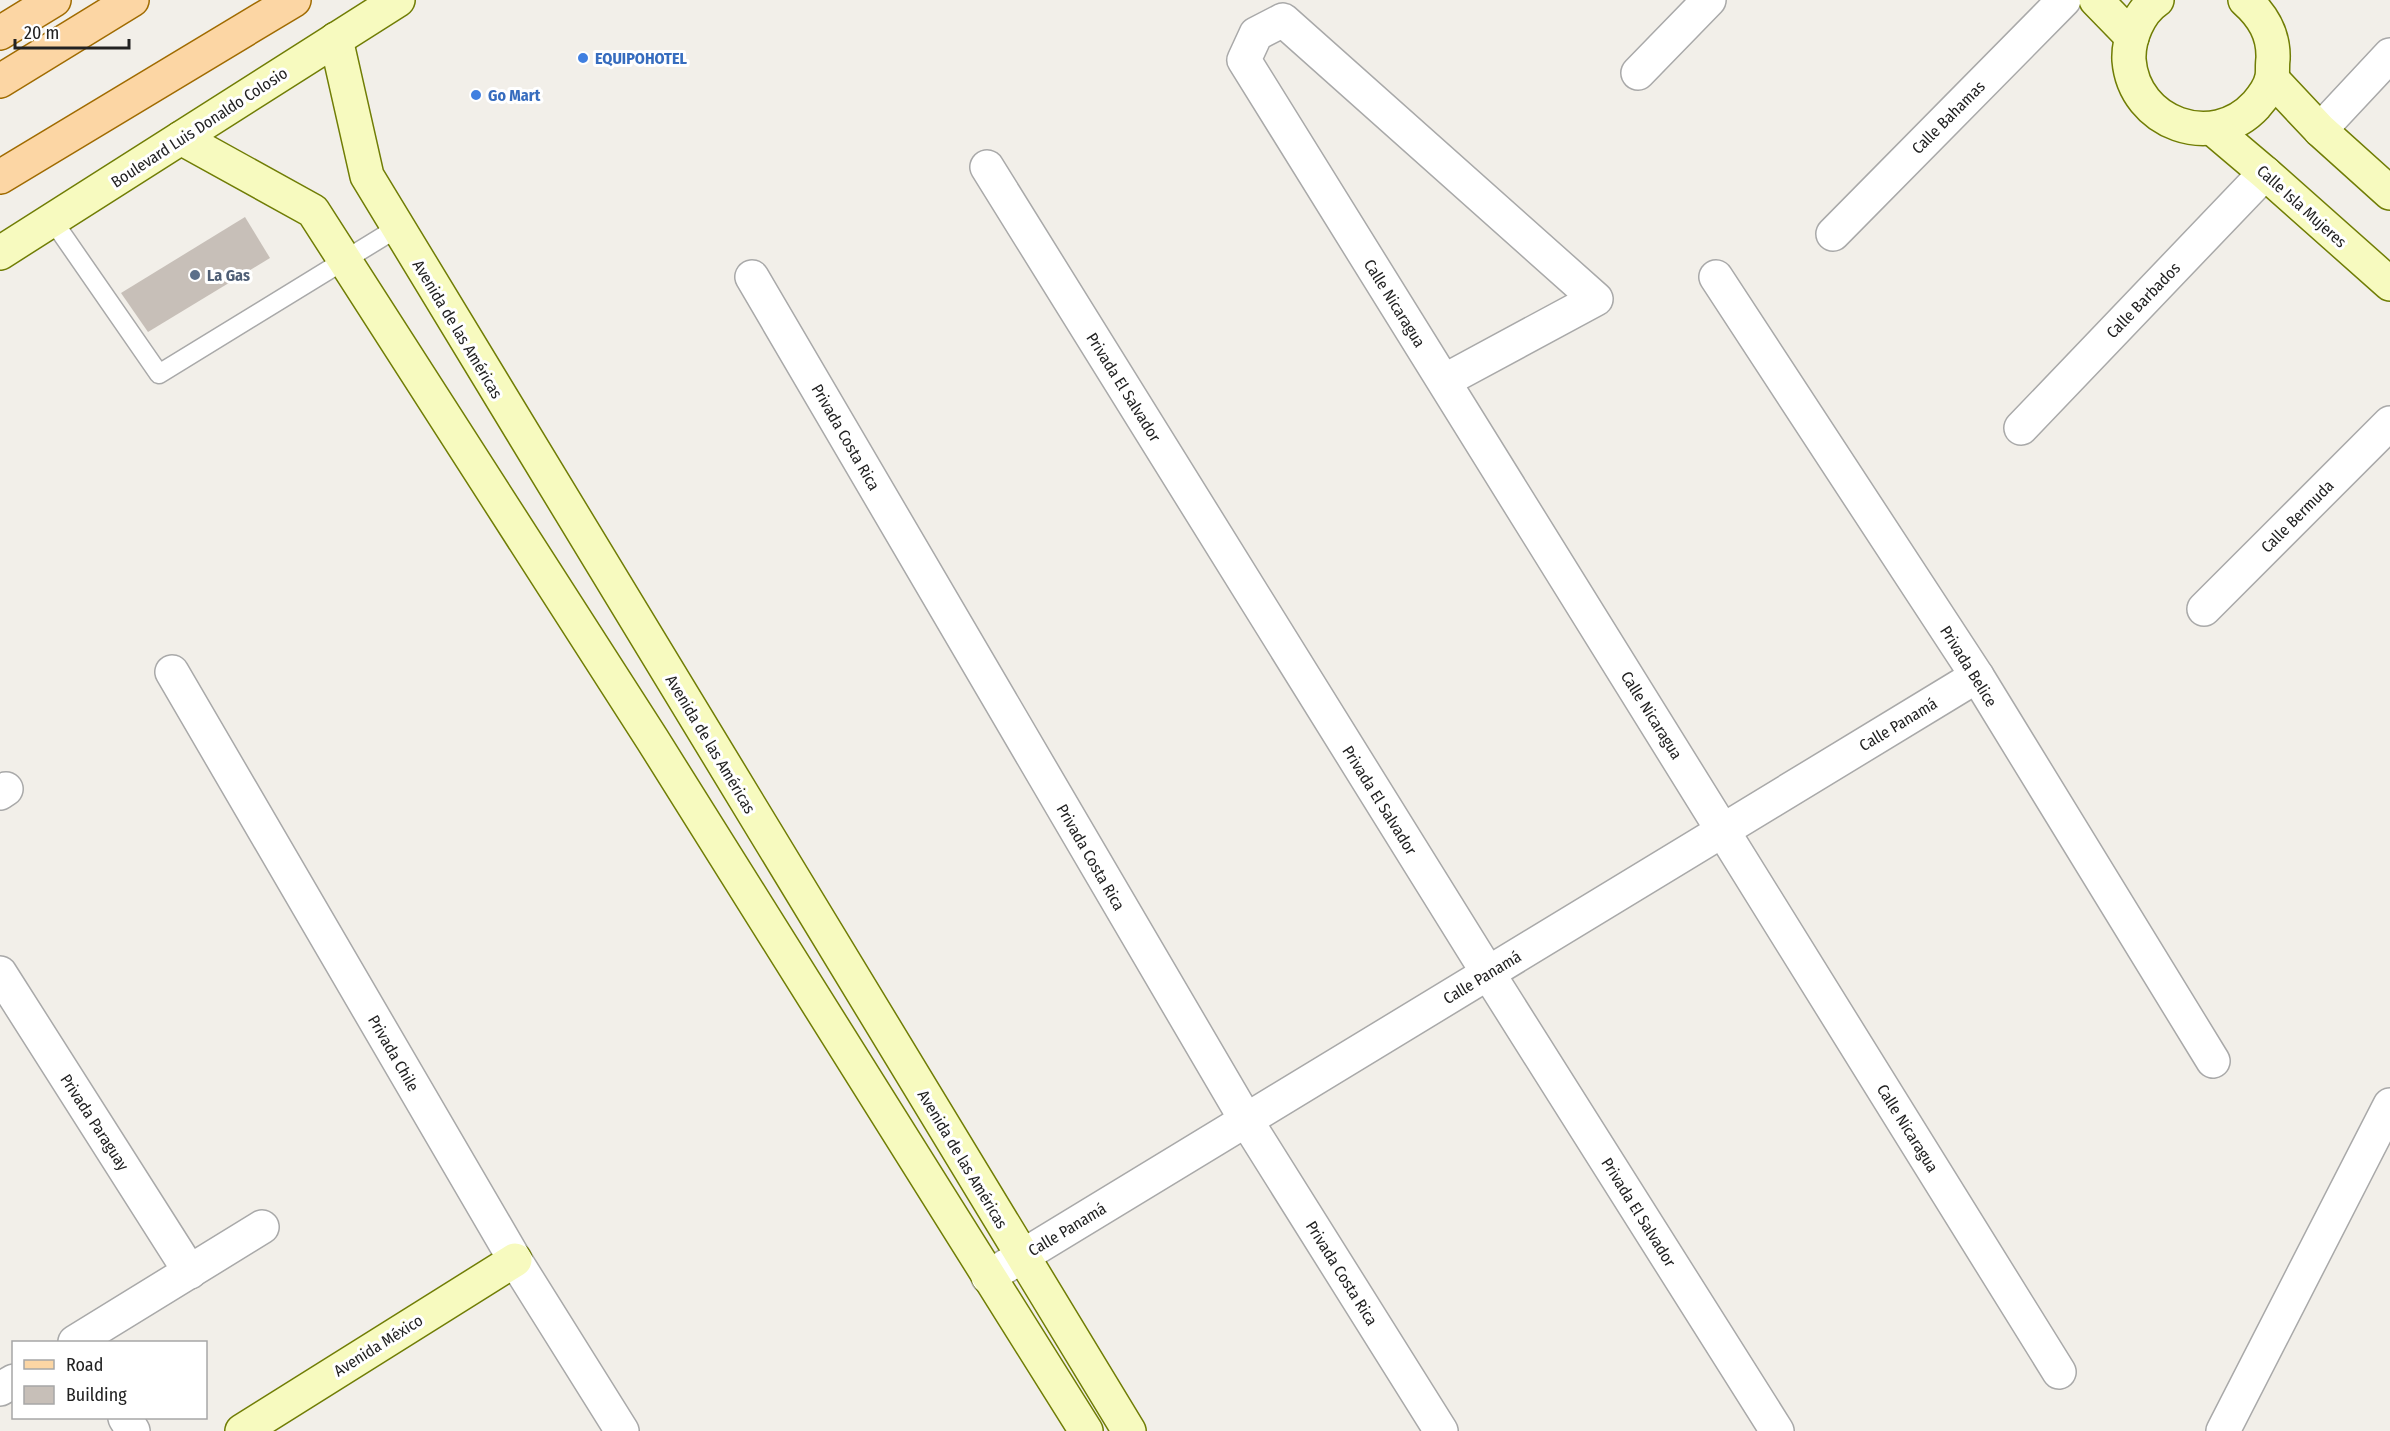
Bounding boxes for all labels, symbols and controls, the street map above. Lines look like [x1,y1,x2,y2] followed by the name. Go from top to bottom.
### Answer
[15,12,129,50] scale bar
[24,22,59,44] text: 20 m
[595,49,687,68] place label: EQUIPOHOTEL
[576,51,590,65] marker: EQUIPOHOTEL
[108,63,291,192] street label: Boulevard Luis Donaldo Colosio
[1908,77,1989,158] street label: Calle Bahamas
[488,86,541,105] place label: Go Mart
[469,88,483,102] marker: Go Mart
[2253,161,2351,252] street label: Calle Isla Mujeres
[1360,256,1429,351] street label: Calle Nicaragua
[409,257,507,402] street label: Avenida de las Américas
[2103,258,2184,342] street label: Calle Barbados
[207,266,250,285] place label: La Gas
[188,268,202,282] marker: La Gas
[1082,329,1165,446] street label: Privada El Salvador
[807,381,884,494] street label: Privada Costa Rica
[2257,476,2338,557] street label: Calle Bermuda
[1936,622,2001,710] street label: Privada Belice
[1617,668,1686,763] street label: Calle Nicaragua
[662,672,760,817] street label: Avenida de las Américas
[1856,694,1941,755] street label: Calle Panamá
[1338,742,1421,859] street label: Privada El Salvador
[1052,801,1129,914] street label: Privada Costa Rica
[1440,947,1525,1008] street label: Calle Panamá
[364,1012,423,1095] street label: Privada Chile
[56,1070,133,1175] street label: Privada Paraguay
[1873,1081,1942,1176] street label: Calle Nicaragua
[914,1087,1012,1232] street label: Avenida de las Américas
[1597,1154,1680,1271] street label: Privada El Salvador
[1025,1199,1110,1260] street label: Calle Panamá
[1302,1218,1381,1329] street label: Privada Costa Rica
[330,1311,426,1380] street label: Avenida México
[12,1341,207,1419] legend
[66,1354,103,1376] text: Road
[66,1384,127,1406] text: Building

